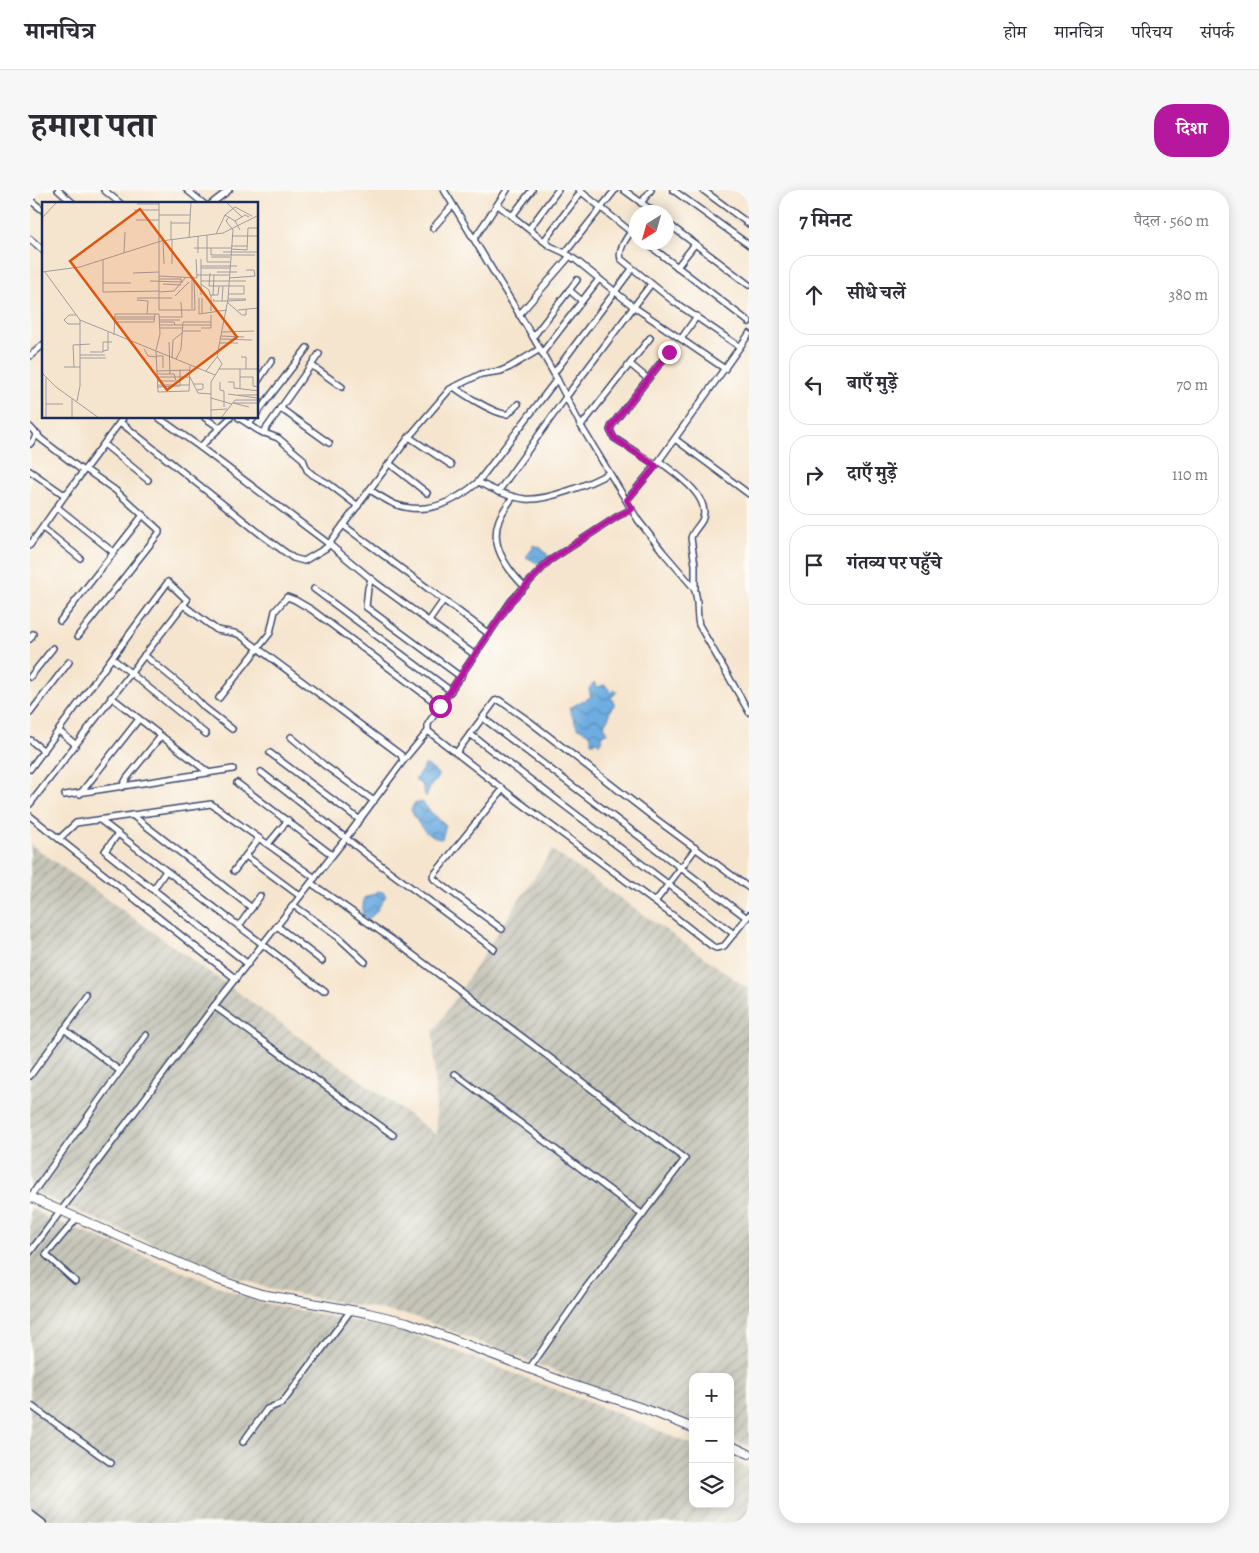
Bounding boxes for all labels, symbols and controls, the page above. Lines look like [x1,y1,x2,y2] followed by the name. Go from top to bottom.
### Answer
[25,15,95,47] text: मानचित्र
[1004,20,1027,44] text: होम
[1055,20,1103,44] text: मानचित्र
[1131,20,1172,44] text: परिचय
[1200,20,1234,44] text: संपर्क
[30,101,155,149] text: हमारा पता
[1154,104,1229,157] button: दिशा
[42,202,259,419] inset map
[629,205,674,250] north arrow
[799,206,851,234] text: 7 मिनट
[1134,210,1209,232] text: पैदल · 560 m
[847,280,905,306] text: सीधे चलें
[800,281,828,309] icon: ahead
[1169,284,1208,306] text: 380 m
[658,341,681,364] route end
[847,370,897,396] text: बाएँ मुड़ें
[800,371,828,399] icon: left
[1176,374,1208,396] text: 70 m
[847,460,897,486] text: दाएँ मुड़ें
[800,461,828,489] icon: right
[1172,464,1208,486] text: 110 m
[847,550,942,576] text: गंतव्य पर पहुँचे
[800,551,828,579] icon: arrive
[429,695,452,718] route start
[689,1373,734,1508] map controls
[689,1373,734,1418] button: +
[689,1418,734,1463] button: −
[689,1463,734,1508] button: layers

